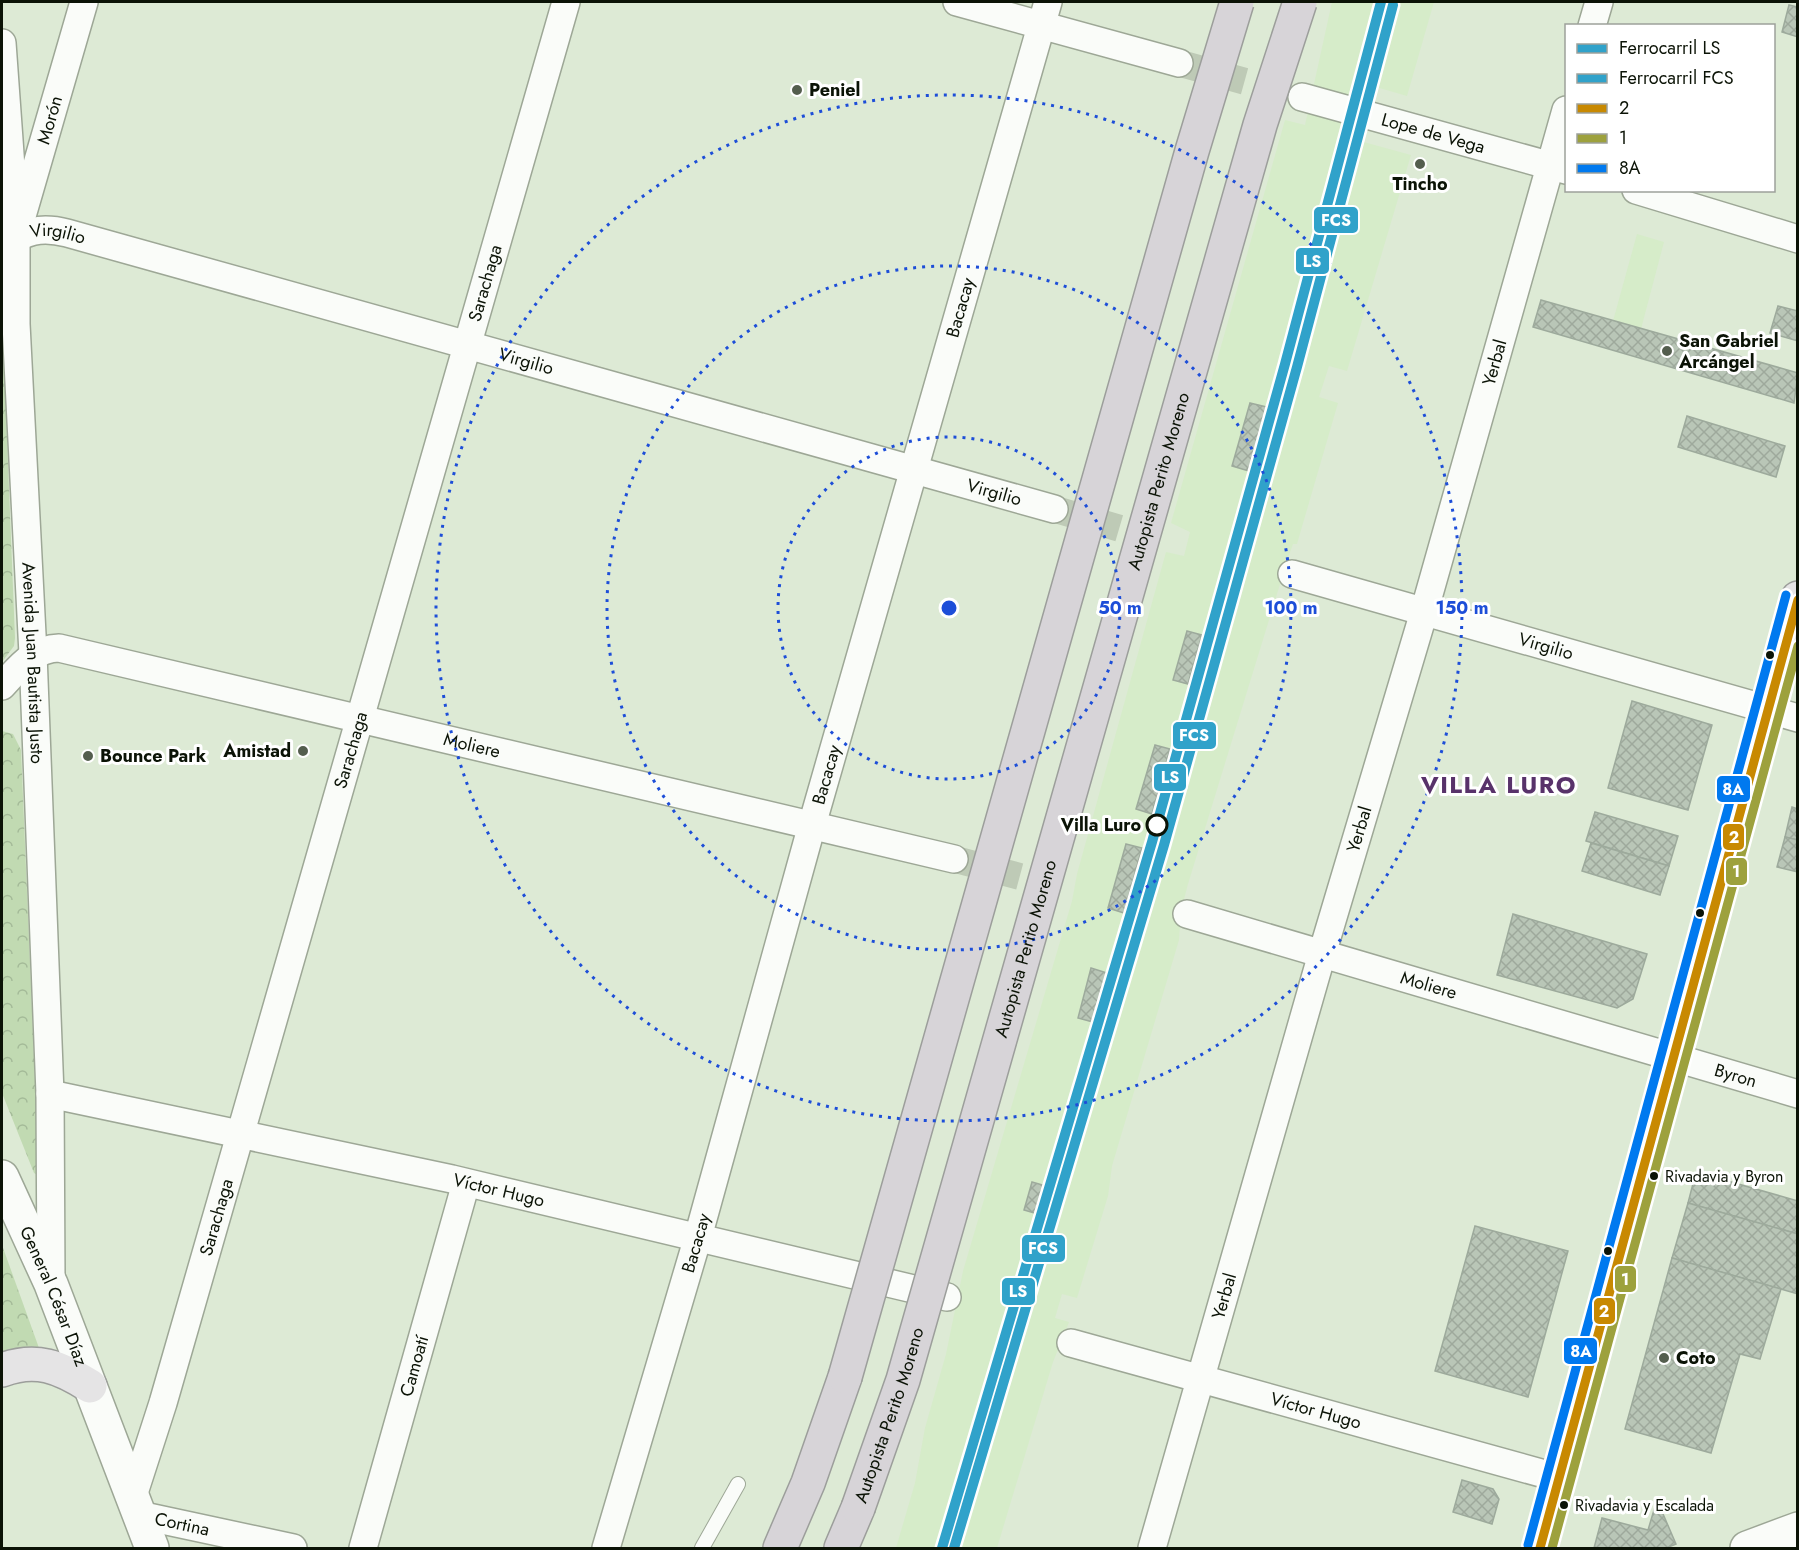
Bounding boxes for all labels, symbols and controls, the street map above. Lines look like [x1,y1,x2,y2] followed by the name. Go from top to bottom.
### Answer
[1565,24,1775,192] legend
[1619,35,1721,61] text: Ferrocarril LS
[1619,65,1734,91] text: Ferrocarril FCS
[809,77,860,103] place label: Peniel
[790,83,804,97] marker: Peniel
[30,93,69,147] street label: Morón
[1619,95,1629,121] text: 2
[1378,107,1488,160] street label: Lope de Vega
[1619,125,1627,151] text: 1
[1619,155,1641,181] text: 8A
[1413,157,1427,171] marker: Tincho
[1392,171,1448,197] place label: Tincho
[1313,206,1359,234] line badge: FCS
[1321,209,1351,232] text: FCS
[28,217,89,251] street label: Virgilio
[462,242,509,325] street label: Sarachaga
[1295,247,1330,275] line badge: LS
[1303,250,1321,273] text: LS
[939,275,981,341] street label: Bacacay
[1678,328,1779,375] place label: San Gabriel Arcángel
[1476,336,1513,389] street label: Yerbal
[496,341,557,382] street label: Virgilio
[1660,344,1674,358] marker: San Gabriel Arcángel
[1121,389,1196,573] street label: Autopista Perito Moreno
[964,472,1025,512] street label: Virgilio
[15,562,50,765] street label: Avenida Juan Bautista Justo
[1098,595,1142,621] text: 50 m
[1264,595,1318,621] text: 100 m
[1436,595,1488,621] text: 150 m
[939,598,959,618] centre of rings
[1515,626,1577,666] street label: Virgilio
[1764,649,1776,661] unlabelled marker
[327,709,374,792] street label: Sarachaga
[1172,721,1217,750] line badge: FCS
[1179,724,1209,747] text: FCS
[441,726,503,765] street label: Moliere
[222,738,291,764] place label: Amistad
[805,742,847,808] street label: Bacacay
[100,743,207,769] place label: Bounce Park
[296,744,310,758] marker: Amistad
[81,749,95,763] marker: Bounce Park
[1153,763,1187,792] line badge: LS
[1161,766,1179,789] text: LS
[1420,767,1577,802] district label: VILLA LURO
[1716,775,1751,803] line badge: 8A
[1722,778,1744,801] text: 8A
[1340,803,1378,855] street label: Yerbal
[1060,812,1141,838] place label: Villa Luro
[1146,814,1168,836] marker: Villa Luro
[1722,823,1745,851] line badge: 2
[1729,826,1739,849] text: 2
[988,857,1063,1041] street label: Autopista Perito Moreno
[1725,857,1748,886] line badge: 1
[1732,860,1740,883] text: 1
[1694,907,1706,919] unlabelled marker
[1397,965,1460,1006] street label: Moliere
[1711,1057,1760,1094] street label: Byron
[1665,1165,1783,1188] place label: Rivadavia y Byron
[450,1167,547,1214] street label: Víctor Hugo
[1648,1170,1660,1182] marker: Rivadavia y Byron
[193,1176,240,1259] street label: Sarachaga
[675,1210,717,1276] street label: Bacacay
[13,1222,94,1371] street label: General César Díaz
[1021,1234,1066,1263] line badge: FCS
[1028,1237,1058,1260] text: FCS
[1602,1245,1614,1257] unlabelled marker
[1614,1265,1637,1293] line badge: 1
[1621,1268,1629,1291] text: 1
[1205,1270,1243,1322] street label: Yerbal
[1001,1277,1036,1306] line badge: LS
[1009,1280,1027,1303] text: LS
[1593,1297,1616,1325] line badge: 2
[1599,1300,1609,1323] text: 2
[848,1324,930,1507] street label: Autopista Perito Moreno
[393,1331,436,1400] street label: Camoatí
[1563,1337,1598,1365] line badge: 8A
[1570,1340,1592,1363] text: 8A
[1676,1345,1716,1371] place label: Coto
[1657,1351,1671,1365] marker: Coto
[1267,1386,1364,1436] street label: Víctor Hugo
[1575,1494,1714,1517] place label: Rivadavia y Escalada
[1558,1499,1570,1511] marker: Rivadavia y Escalada
[152,1506,212,1543] street label: Cortina

